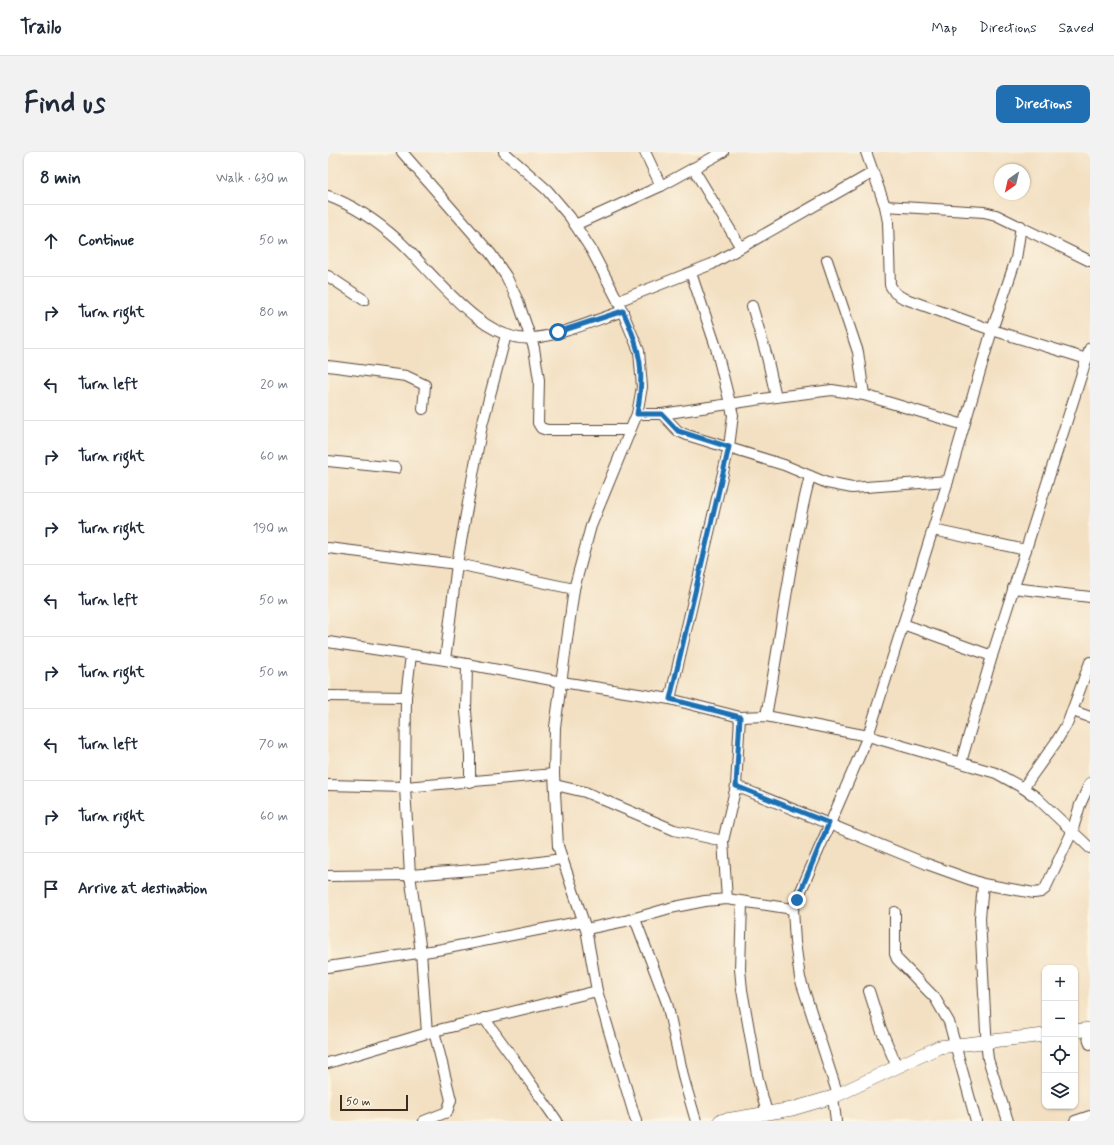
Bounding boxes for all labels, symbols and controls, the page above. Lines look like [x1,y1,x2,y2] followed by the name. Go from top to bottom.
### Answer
[20,15,62,40] text: Trailo
[931,19,957,37] text: Map
[979,19,1037,37] text: Directions
[1059,19,1094,37] text: Saved
[996,85,1090,123] button: Directions
[24,86,105,123] text: Find us
[994,164,1030,200] north arrow
[40,167,81,189] text: 8 min
[216,170,288,187] text: Walk · 630 m
[40,230,62,252] icon: ahead
[78,231,134,251] text: Continue
[259,232,288,249] text: 50 m
[40,302,62,324] icon: right
[78,303,145,323] text: Turn right
[259,304,288,321] text: 80 m
[549,323,567,341] route start
[40,374,62,396] icon: left
[78,375,138,395] text: Turn left
[260,376,288,393] text: 20 m
[40,446,62,468] icon: right
[78,447,145,467] text: Turn right
[260,448,288,465] text: 60 m
[40,518,62,540] icon: right
[78,519,145,539] text: Turn right
[253,520,288,537] text: 190 m
[40,590,62,612] icon: left
[78,591,138,611] text: Turn left
[259,592,288,609] text: 50 m
[40,662,62,684] icon: right
[78,663,145,683] text: Turn right
[259,664,288,681] text: 50 m
[40,734,62,756] icon: left
[78,735,138,755] text: Turn left
[259,736,288,753] text: 70 m
[40,806,62,828] icon: right
[78,807,145,827] text: Turn right
[260,808,288,825] text: 60 m
[40,878,62,900] icon: arrive
[78,879,207,899] text: Arrive at destination
[788,891,806,909] route end
[1042,965,1078,1109] map controls
[1042,965,1078,1001] button: +
[1042,1001,1078,1037] button: −
[1042,1037,1078,1073] button: locate
[1042,1073,1078,1109] button: layers
[340,1093,408,1112] scale bar
[346,1095,371,1109] text: 50 m

